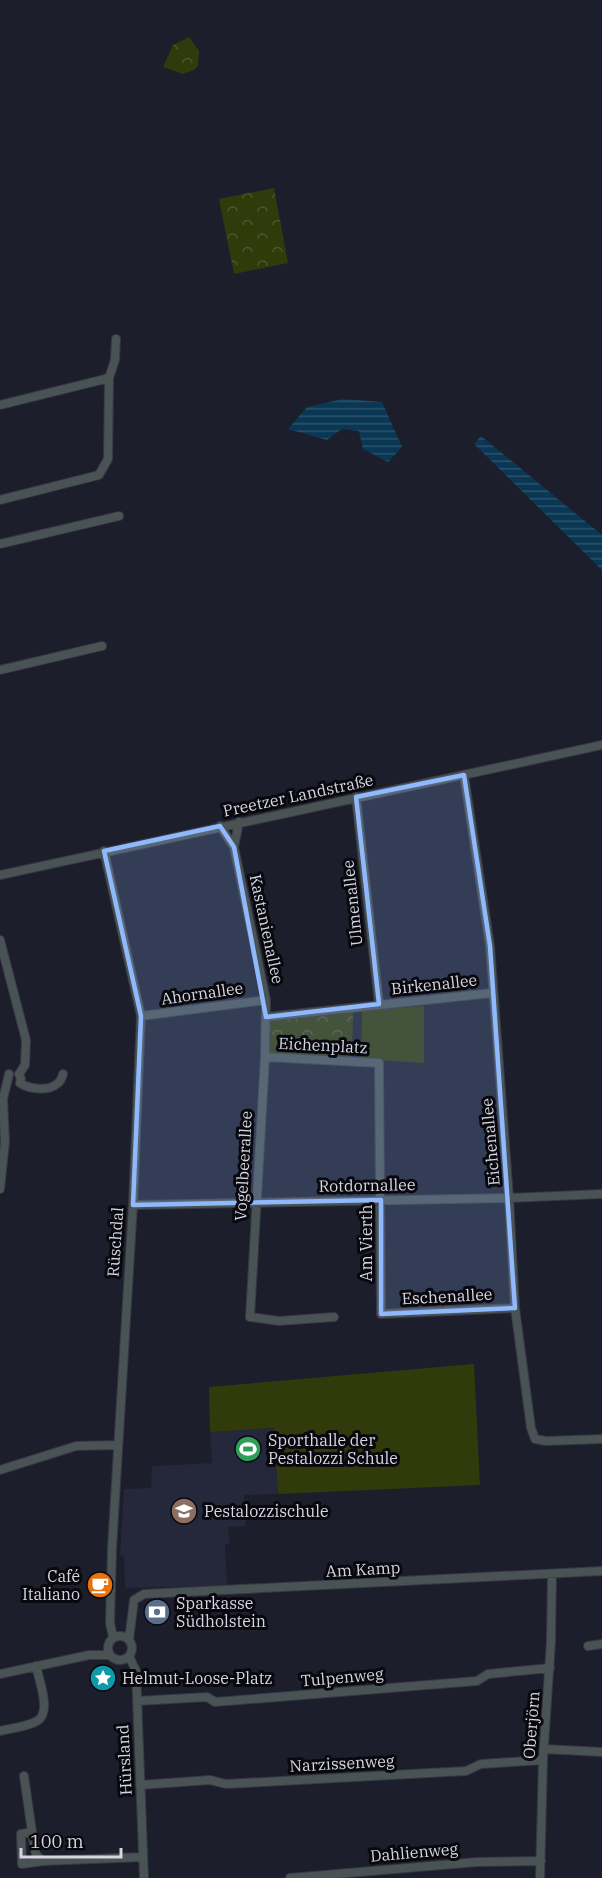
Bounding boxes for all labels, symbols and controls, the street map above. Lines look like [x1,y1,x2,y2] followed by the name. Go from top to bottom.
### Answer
[221,769,375,821] street label: Preetzer Landstraße
[338,859,366,947] street label: Ulmenallee
[246,872,288,986] street label: Kastanienallee
[390,970,478,998] street label: Birkenallee
[160,977,244,1009] street label: Ahornallee
[278,1033,368,1057] street label: Eichenplatz
[476,1097,504,1187] street label: Eichenallee
[230,1110,256,1222] street label: Vogelbeerallee
[318,1174,416,1196] street label: Rotdornallee
[356,1205,376,1281] street label: Am Vierth
[103,1206,127,1278] street label: Rüschdal
[401,1284,493,1308] street label: Eschenallee
[268,1430,398,1468] place label: Sporthalle der Pestalozzi Schule
[233,1434,263,1464] sports icon: Sporthalle der Pestalozzi Schule
[169,1496,199,1526] school or university icon: Pestalozzischule
[204,1501,329,1521] place label: Pestalozzischule
[325,1557,401,1581] street label: Am Kamp
[22,1566,80,1604] place label: Café Italiano
[85,1570,115,1600] cafe icon: Café Italiano
[176,1593,266,1631] place label: Sparkasse Südholstein
[142,1597,172,1627] bank icon: Sparkasse Südholstein
[88,1663,118,1693] place icon: Helmut-Loose-Platz
[300,1663,385,1691] street label: Tulpenweg
[122,1668,272,1688] place label: Helmut-Loose-Platz
[519,1690,543,1760] street label: Oberjörn
[112,1724,136,1796] street label: Hürsland
[289,1750,395,1776] street label: Narzissenweg
[21,1821,122,1859] scale bar
[30,1830,84,1853] text: 100 m
[369,1838,459,1866] street label: Dahlienweg

